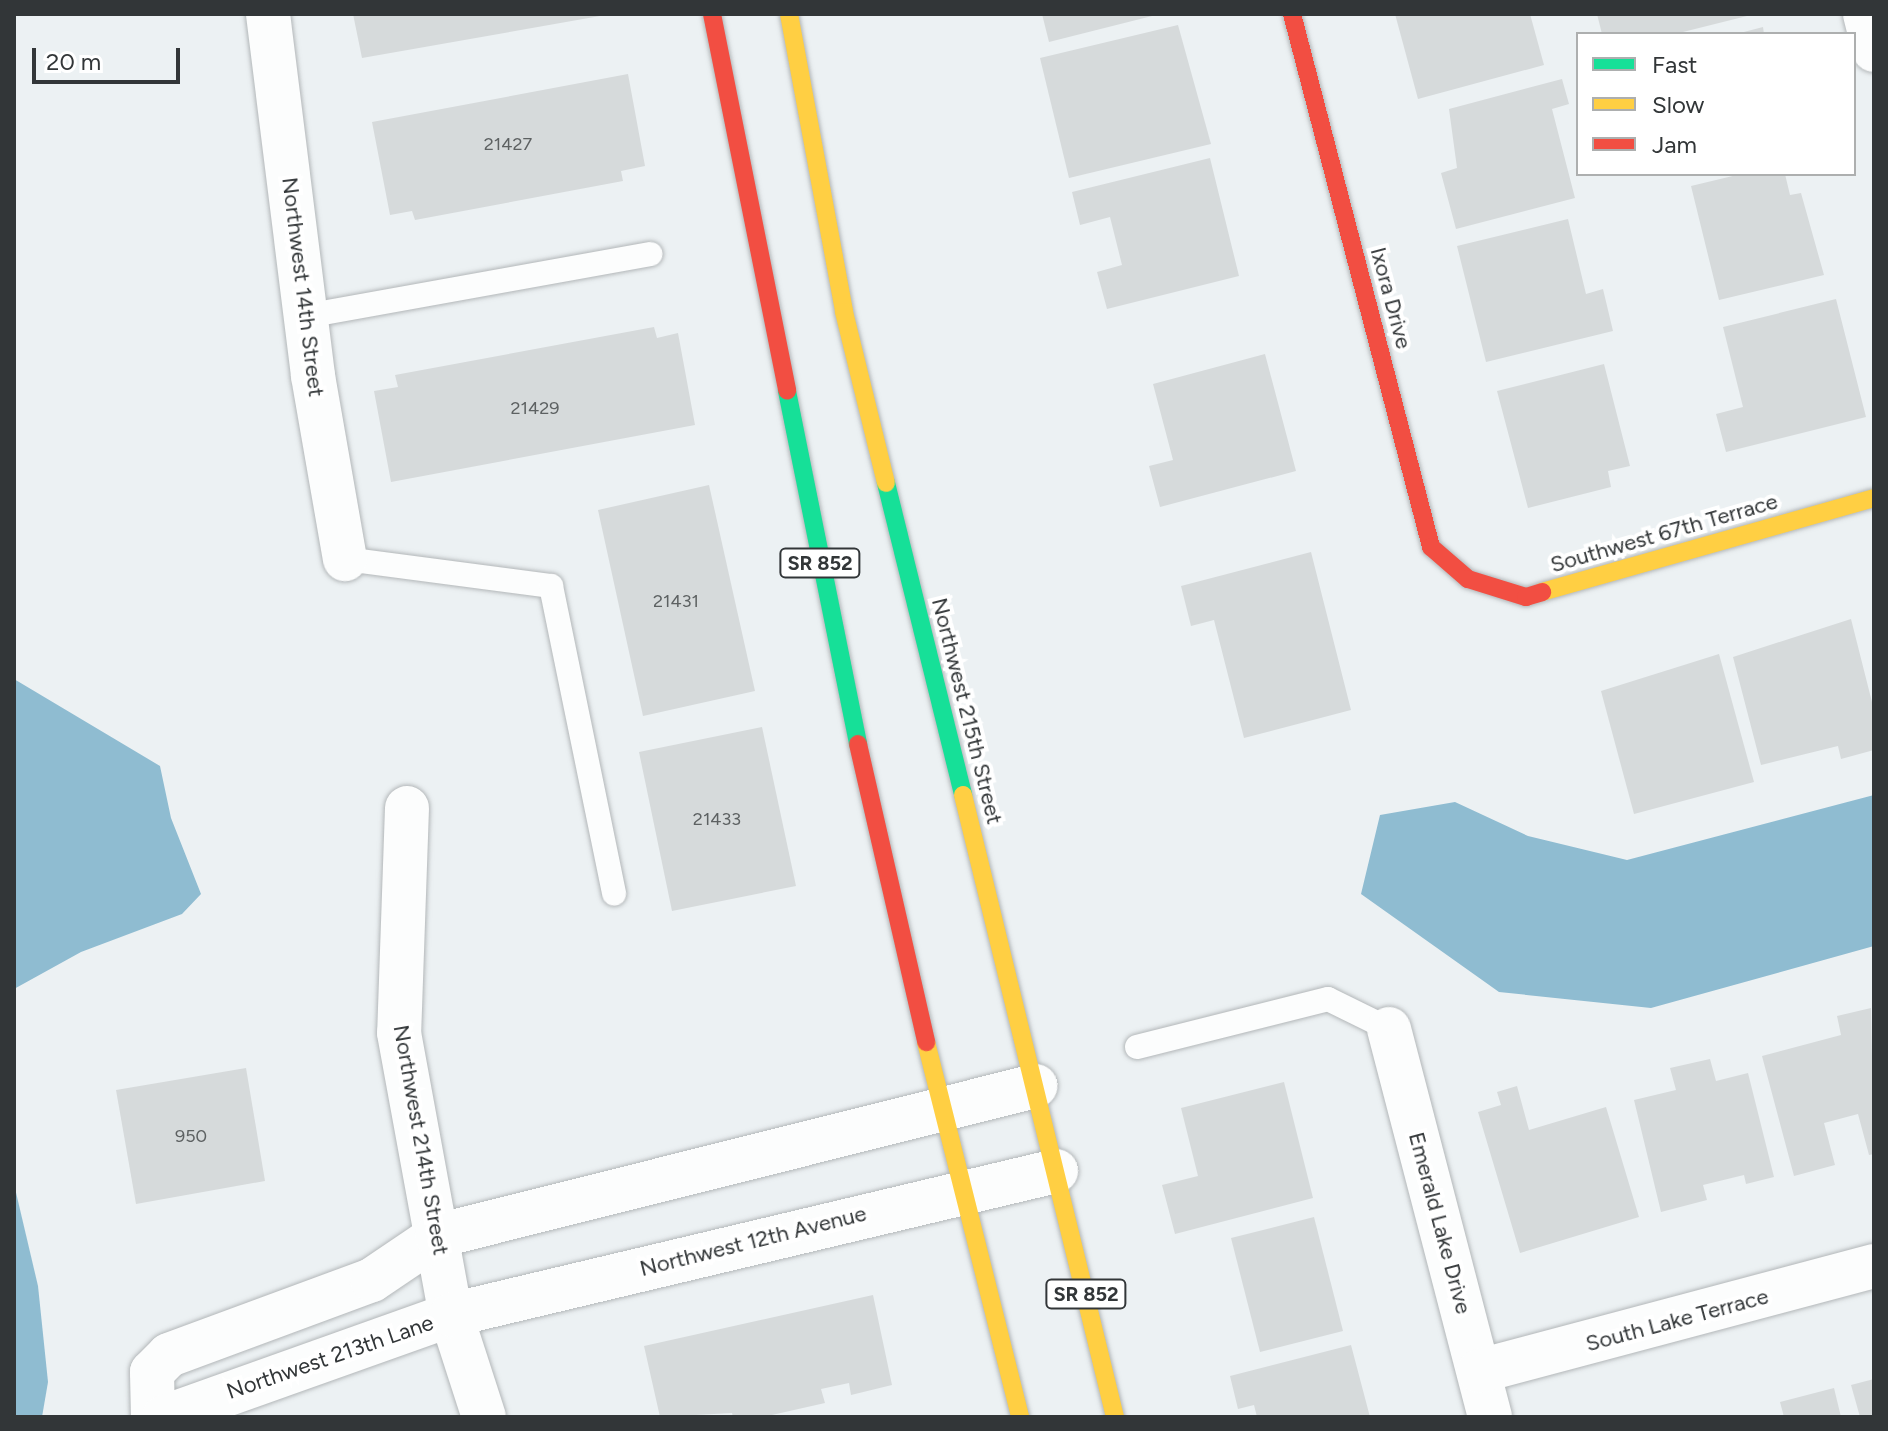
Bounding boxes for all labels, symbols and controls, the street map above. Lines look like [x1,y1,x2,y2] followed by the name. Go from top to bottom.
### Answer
[36,32,184,82] scale bar
[1576,32,1856,176] legend
[46,47,101,76] text: 20 m
[1652,50,1697,79] text: Fast
[1652,90,1704,119] text: Slow
[1652,130,1697,159] text: Jam
[484,133,532,155] house number: 21427
[276,176,330,398] street label: Northwest 14th Street
[1365,244,1417,352] street label: Ixora Drive
[511,397,559,419] house number: 21429
[1547,488,1781,578] street label: Southwest 67th Terrace
[778,547,862,579] road number: SR 852
[653,590,699,612] house number: 21431
[926,595,1008,827] street label: Northwest 215th Street
[693,808,741,830] house number: 21433
[388,1023,454,1257] street label: Northwest 214th Street
[175,1125,207,1147] house number: 950
[1403,1129,1477,1317] street label: Emerald Lake Drive
[637,1200,869,1282] street label: Northwest 12th Avenue
[1044,1278,1128,1310] road number: SR 852
[1583,1283,1771,1357] street label: South Lake Terrace
[223,1309,437,1405] street label: Northwest 213th Lane

